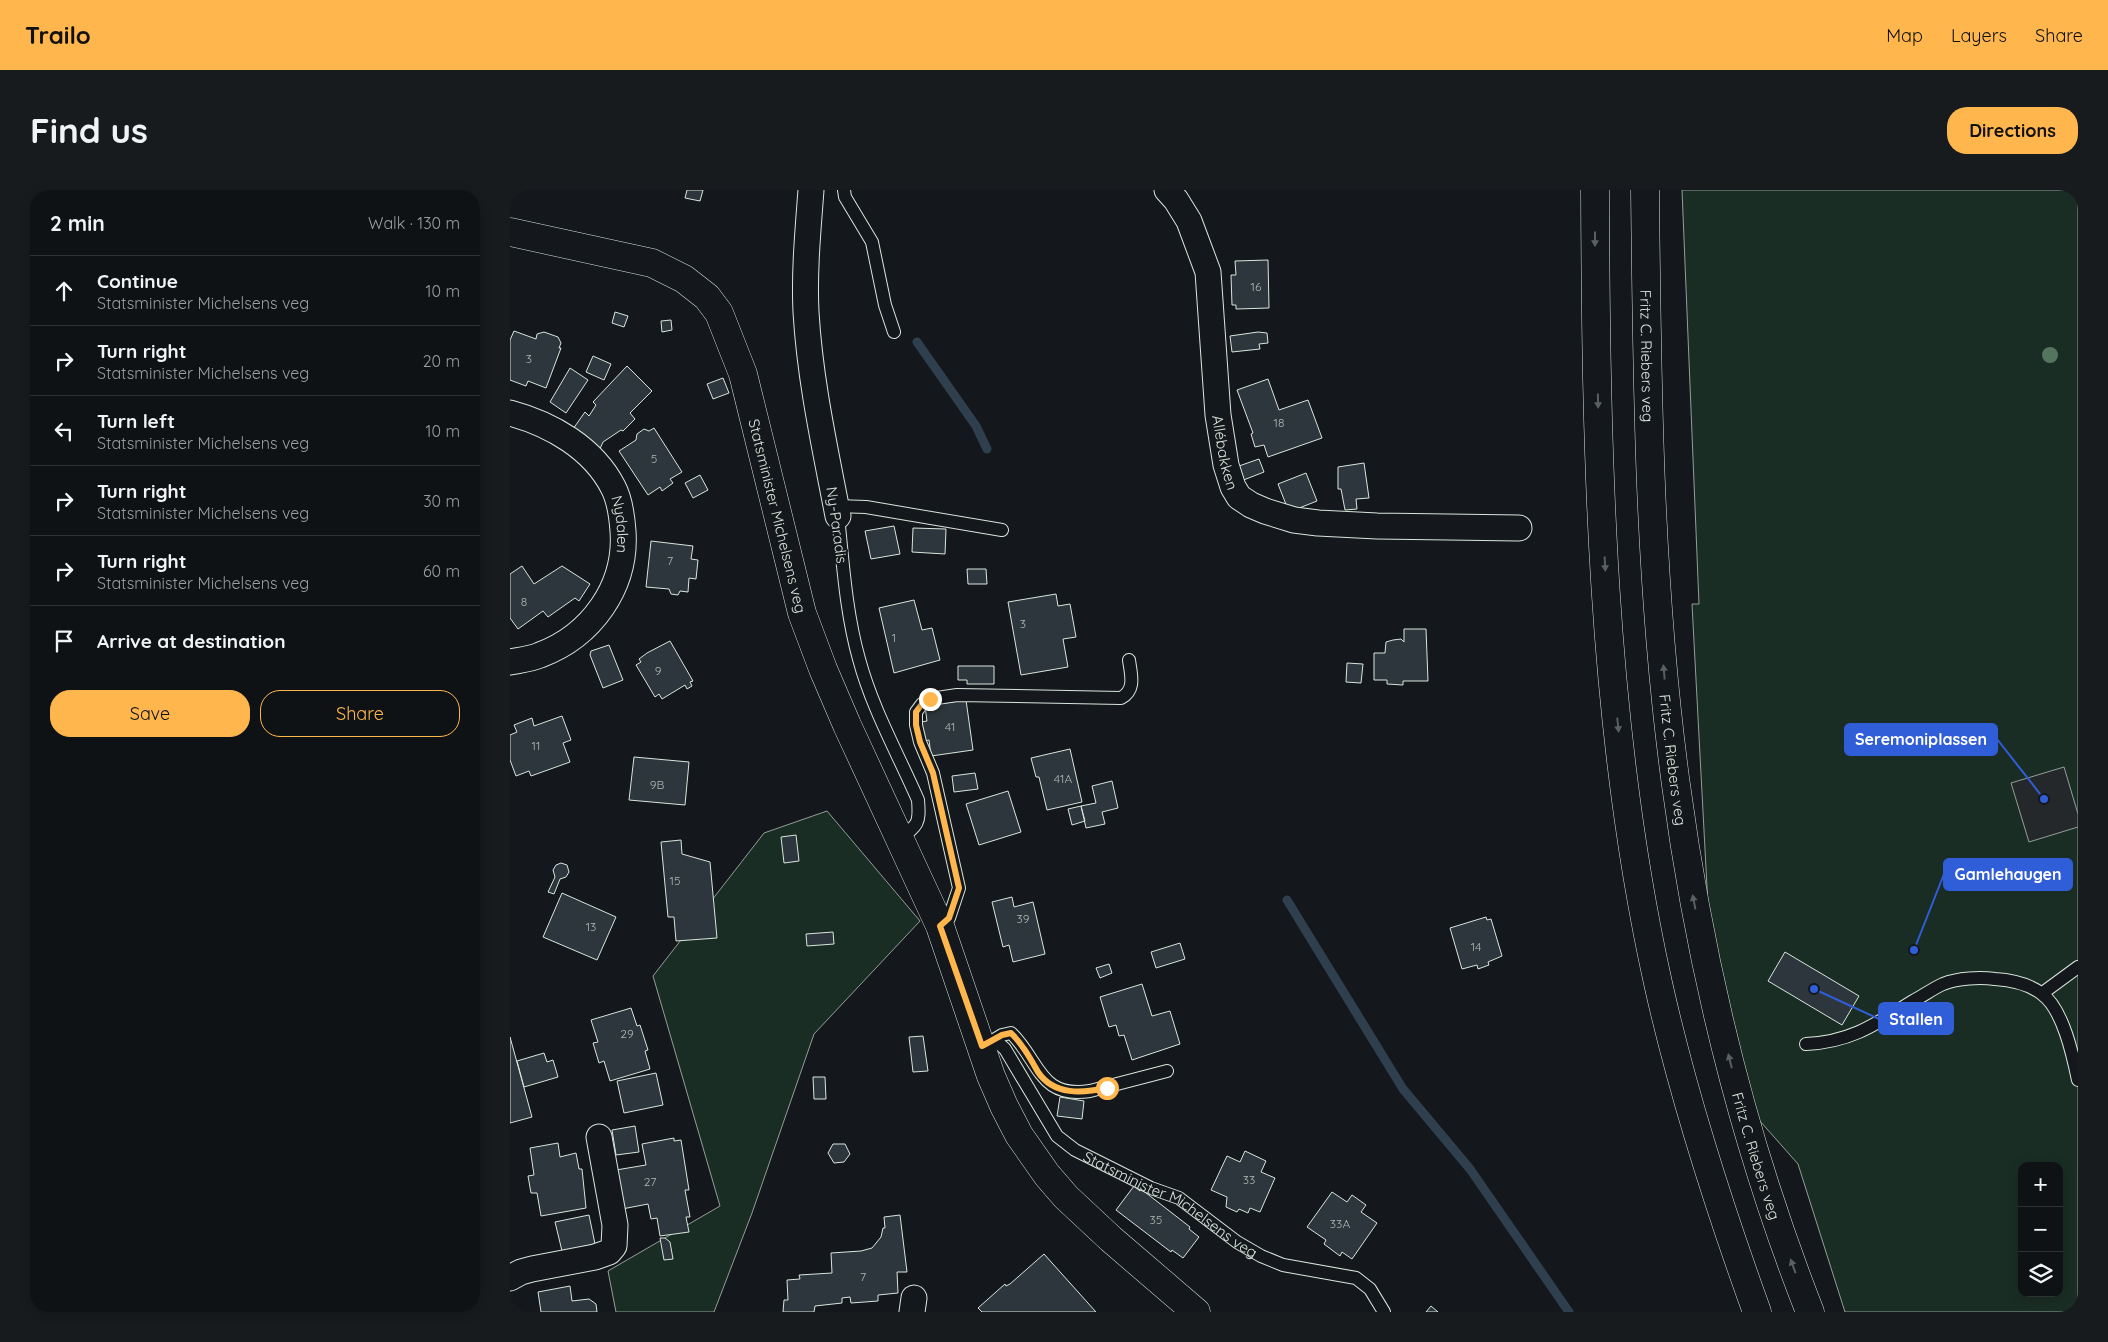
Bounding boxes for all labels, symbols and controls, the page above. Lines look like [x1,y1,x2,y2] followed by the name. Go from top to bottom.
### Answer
[25,20,91,50] text: Trailo
[1886,24,1923,47] text: Map
[1951,24,2007,47] text: Layers
[2035,24,2083,47] text: Share
[1947,107,2078,154] button: Directions
[30,108,148,152] text: Find us
[50,210,105,236] text: 2 min
[368,213,460,233] text: Walk · 130 m
[1591,231,1599,247] one-way arrow
[97,269,178,293] text: Continue
[50,277,78,305] icon: ahead
[1251,279,1262,294] house number: 16
[426,281,460,301] text: 10 m
[1637,290,1658,422] street label: Fritz C. Riebers veg
[97,293,309,313] text: Statsminister Michelsens veg
[97,339,186,363] text: Turn right
[50,347,78,375] icon: right
[423,351,460,371] text: 20 m
[526,351,532,366] house number: 3
[97,363,309,383] text: Statsminister Michelsens veg
[1595,393,1603,409] one-way arrow
[97,409,175,433] text: Turn left
[1209,414,1243,492] street label: Allébakken
[1274,415,1284,430] house number: 18
[50,417,78,445] icon: left
[745,417,811,615] street label: Statsminister Michelsens veg
[426,421,460,441] text: 10 m
[97,433,309,453] text: Statsminister Michelsens veg
[651,451,657,466] house number: 5
[97,479,186,503] text: Turn right
[822,485,852,565] street label: Ny-Paradis
[50,487,78,515] icon: right
[423,491,460,511] text: 30 m
[608,493,633,554] street label: Nydalen
[97,503,309,523] text: Statsminister Michelsens veg
[97,549,186,573] text: Turn right
[667,553,673,568] house number: 7
[1601,556,1609,572] one-way arrow
[50,557,78,585] icon: right
[423,561,460,581] text: 60 m
[97,573,309,593] text: Statsminister Michelsens veg
[521,594,527,609] house number: 8
[1020,616,1026,631] house number: 3
[50,627,78,655] icon: arrive
[97,629,286,653] text: Arrive at destination
[892,630,896,645] house number: 1
[655,663,662,678] house number: 9
[1660,664,1668,680] one-way arrow
[919,688,942,711] route end
[50,690,250,737] button: Save
[260,690,460,737] button: Share
[1656,693,1691,827] street label: Fritz C. Riebers veg
[1615,718,1623,734] one-way arrow
[945,719,955,734] house number: 41
[1845,724,1997,755] callout: Seremoniplassen
[1855,729,1987,749] text: Seremoniplassen
[532,738,540,753] house number: 11
[1054,771,1072,786] house number: 41A
[650,777,664,792] house number: 9B
[1944,859,2072,890] callout: Gamlehaugen
[1954,864,2062,884] text: Gamlehaugen
[670,873,680,888] house number: 15
[1690,894,1698,910] one-way arrow
[1017,911,1030,926] house number: 39
[586,919,596,934] house number: 13
[1471,939,1481,954] house number: 14
[1879,1003,1953,1034] callout: Stallen
[1889,1009,1943,1029] text: Stallen
[620,1026,634,1041] house number: 29
[1725,1054,1733,1069] one-way arrow
[1096,1077,1119,1100] route start
[1728,1090,1785,1222] street label: Fritz C. Riebers veg
[1080,1146,1261,1262] street label: Statsminister Michelsens veg
[2018,1162,2063,1297] map controls
[2018,1162,2063,1207] button: +
[1243,1172,1255,1187] house number: 33
[644,1174,656,1189] house number: 27
[2018,1207,2063,1252] button: −
[1150,1212,1162,1227] house number: 35
[1330,1216,1350,1231] house number: 33A
[2018,1252,2063,1297] button: layers
[1789,1259,1796,1274] one-way arrow
[860,1269,866,1284] house number: 7

